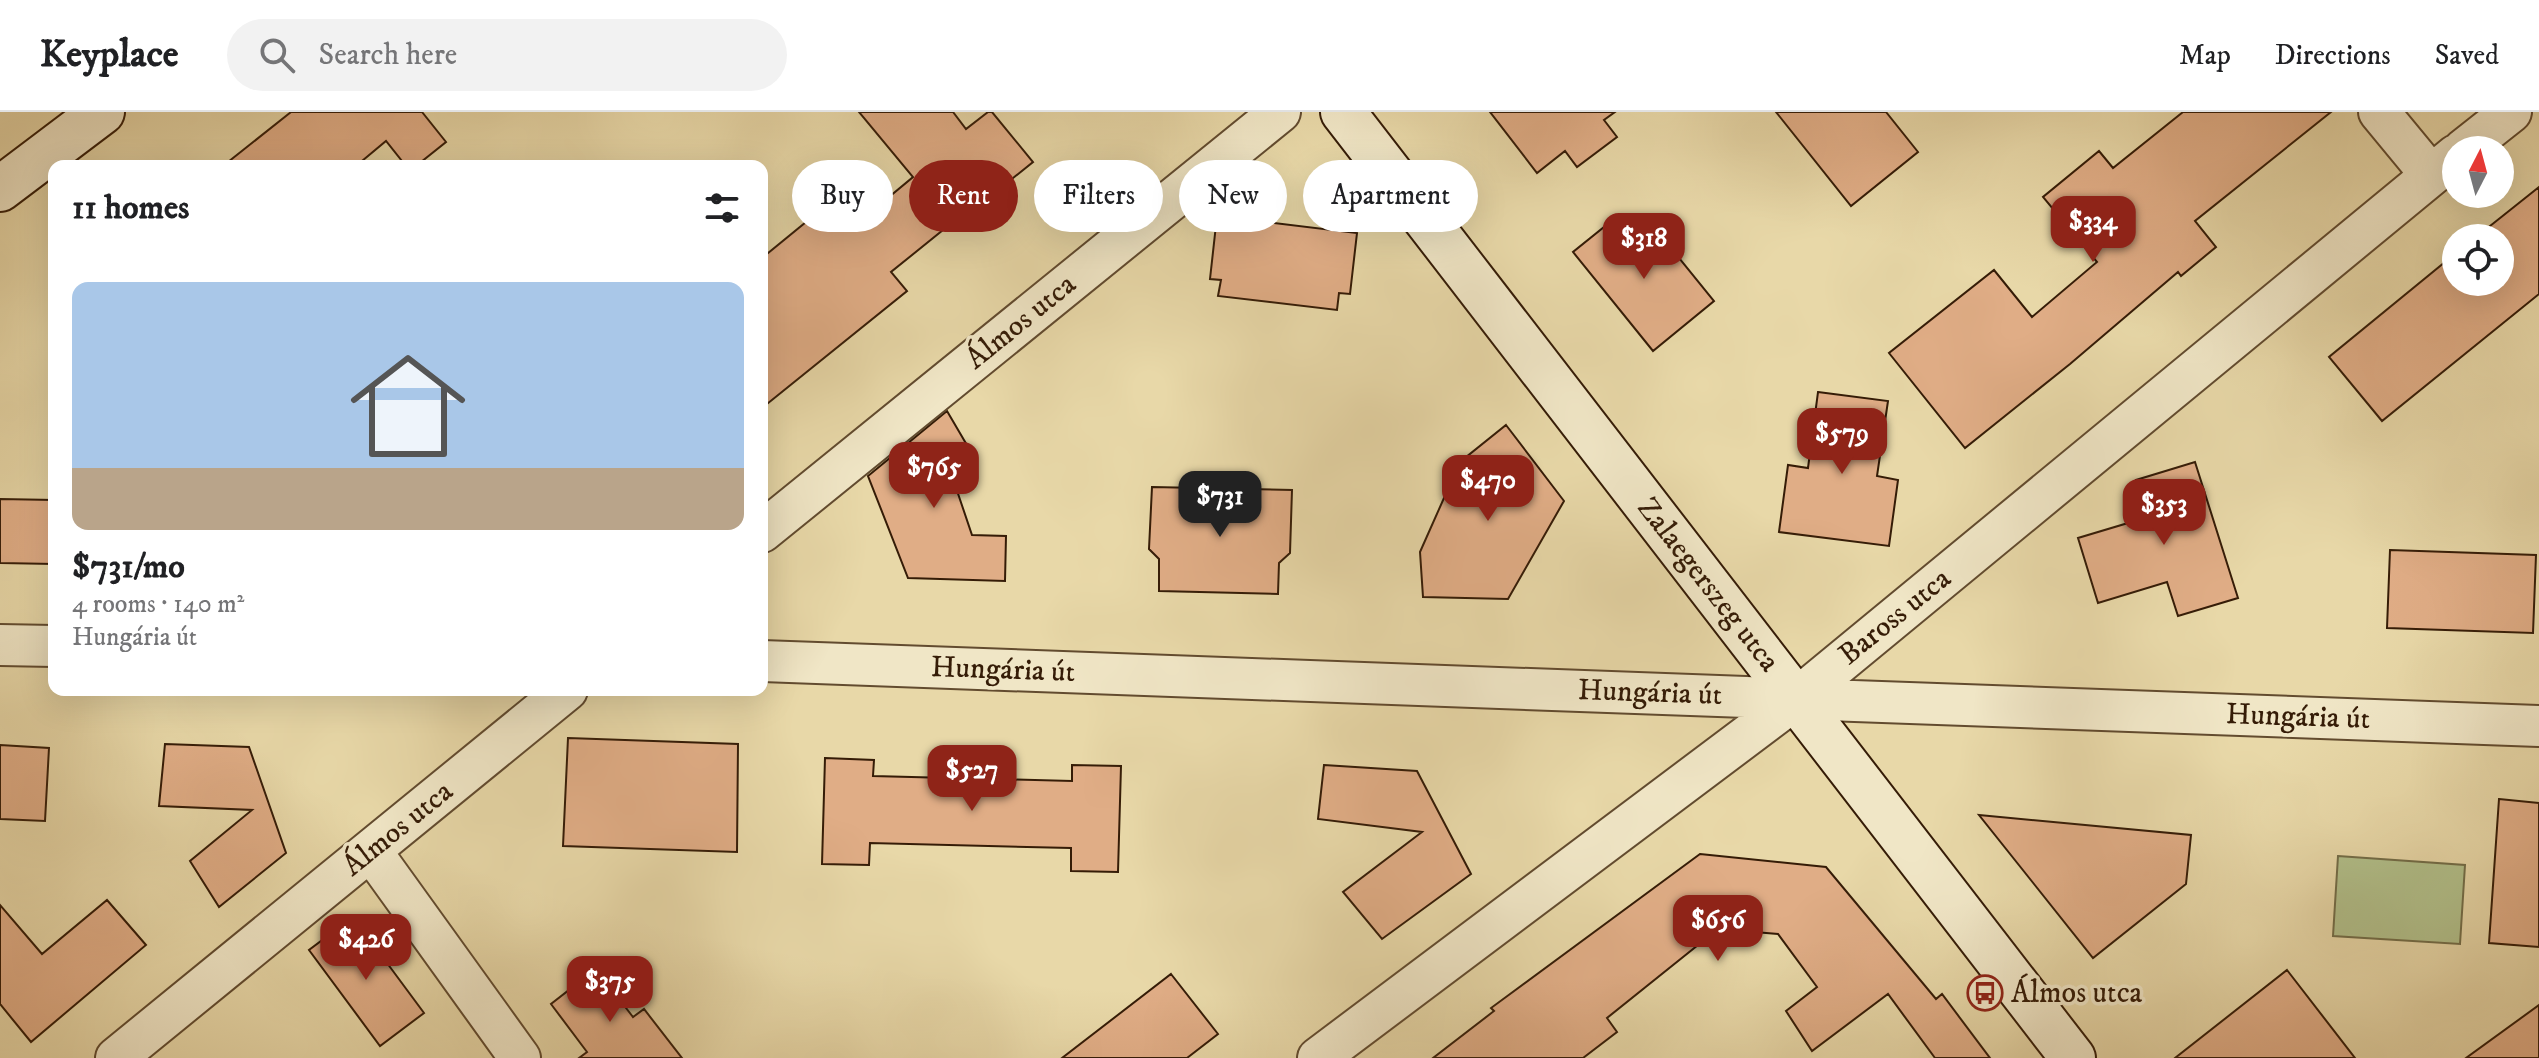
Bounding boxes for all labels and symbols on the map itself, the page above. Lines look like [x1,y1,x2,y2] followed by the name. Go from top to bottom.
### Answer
[2442,136,2514,208] north arrow
[2046,196,2140,264] pin: $334
[1597,213,1691,281] pin: $318
[957,265,1084,378] street label: Álmos utca
[1795,408,1889,476] pin: $579
[887,442,981,510] pin: $765
[1441,455,1535,523] pin: $470
[1173,471,1267,539] pin: $731
[2117,479,2211,547] pin: $353
[1629,491,1788,680] street label: Zalaegerszeg utca
[1831,560,1959,673] street label: Baross utca
[930,649,1076,691] street label: Hungária út
[1577,672,1723,714] street label: Hungária út
[2225,696,2371,738] street label: Hungária út
[925,745,1019,813] pin: $527
[334,772,461,885] street label: Álmos utca
[1671,895,1765,963] pin: $656
[319,914,413,982] pin: $426
[563,956,657,1024] pin: $375
[2011,973,2143,1012] place label: Álmos utca
[1966,974,2004,1012] bus stop icon: Álmos utca

